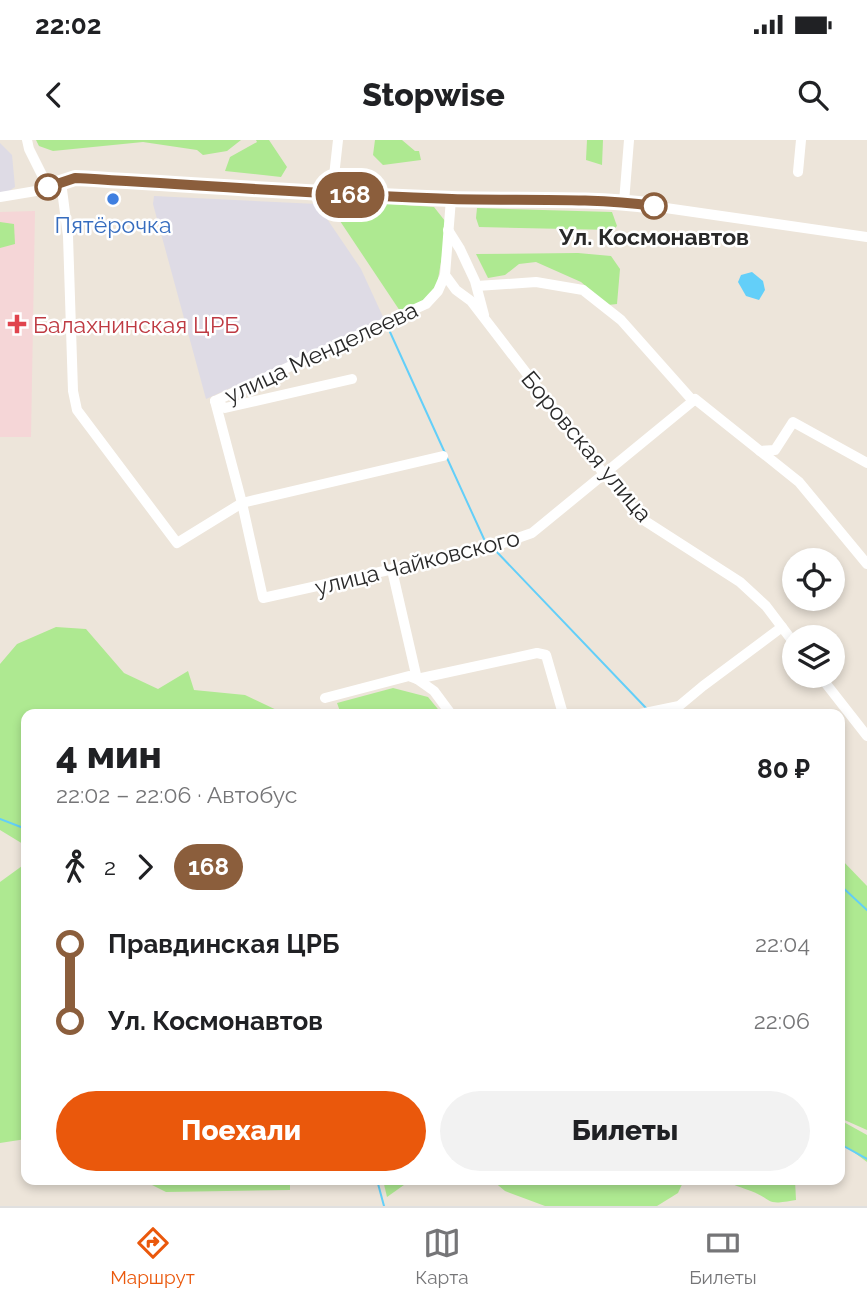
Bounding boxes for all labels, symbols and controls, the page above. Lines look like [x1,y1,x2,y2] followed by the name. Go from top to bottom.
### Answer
[35,10,101,40] text: 22:02
[35,76,73,114] icon: back
[362,76,505,113] text: Stopwise
[794,76,832,114] icon: search
[310,172,390,218] line badge: 168
[35,174,61,200] unlabelled marker
[330,180,370,209] text: 168
[105,191,121,207] marker: Пятёрочка
[641,193,667,219] marker: Ул. Космонавтов
[55,211,172,238] place label: Пятёрочка
[558,223,749,250] place label: Ул. Космонавтов
[220,295,422,409] street label: улица Менделеева
[33,311,239,338] place label: Балахнинская ЦРБ
[7,314,27,334] marker: Балахнинская ЦРБ
[516,365,658,527] street label: Боровская улица
[312,524,522,600] street label: улица Чайковского
[782,548,845,688] map controls
[782,548,845,611] button: locate
[782,625,845,688] button: layers
[56,732,162,777] text: 4 мин
[757,754,810,784] text: 80 ₽
[56,781,298,808] text: 22:02 – 22:06 · Автобус
[56,848,94,886] icon: walk
[126,848,164,886] icon: forward
[188,852,229,881] text: 168
[104,853,116,880] text: 2
[108,929,339,959] text: Правдинская ЦРБ
[755,930,810,957] text: 22:04
[108,1006,323,1036] text: Ул. Космонавтов
[754,1007,810,1034] text: 22:06
[56,1091,426,1171] button: Поехали
[440,1091,810,1171] button: Билеты
[110,1224,195,1288] tab: Маршрут
[415,1224,469,1288] tab: Карта
[689,1224,757,1288] tab: Билеты

